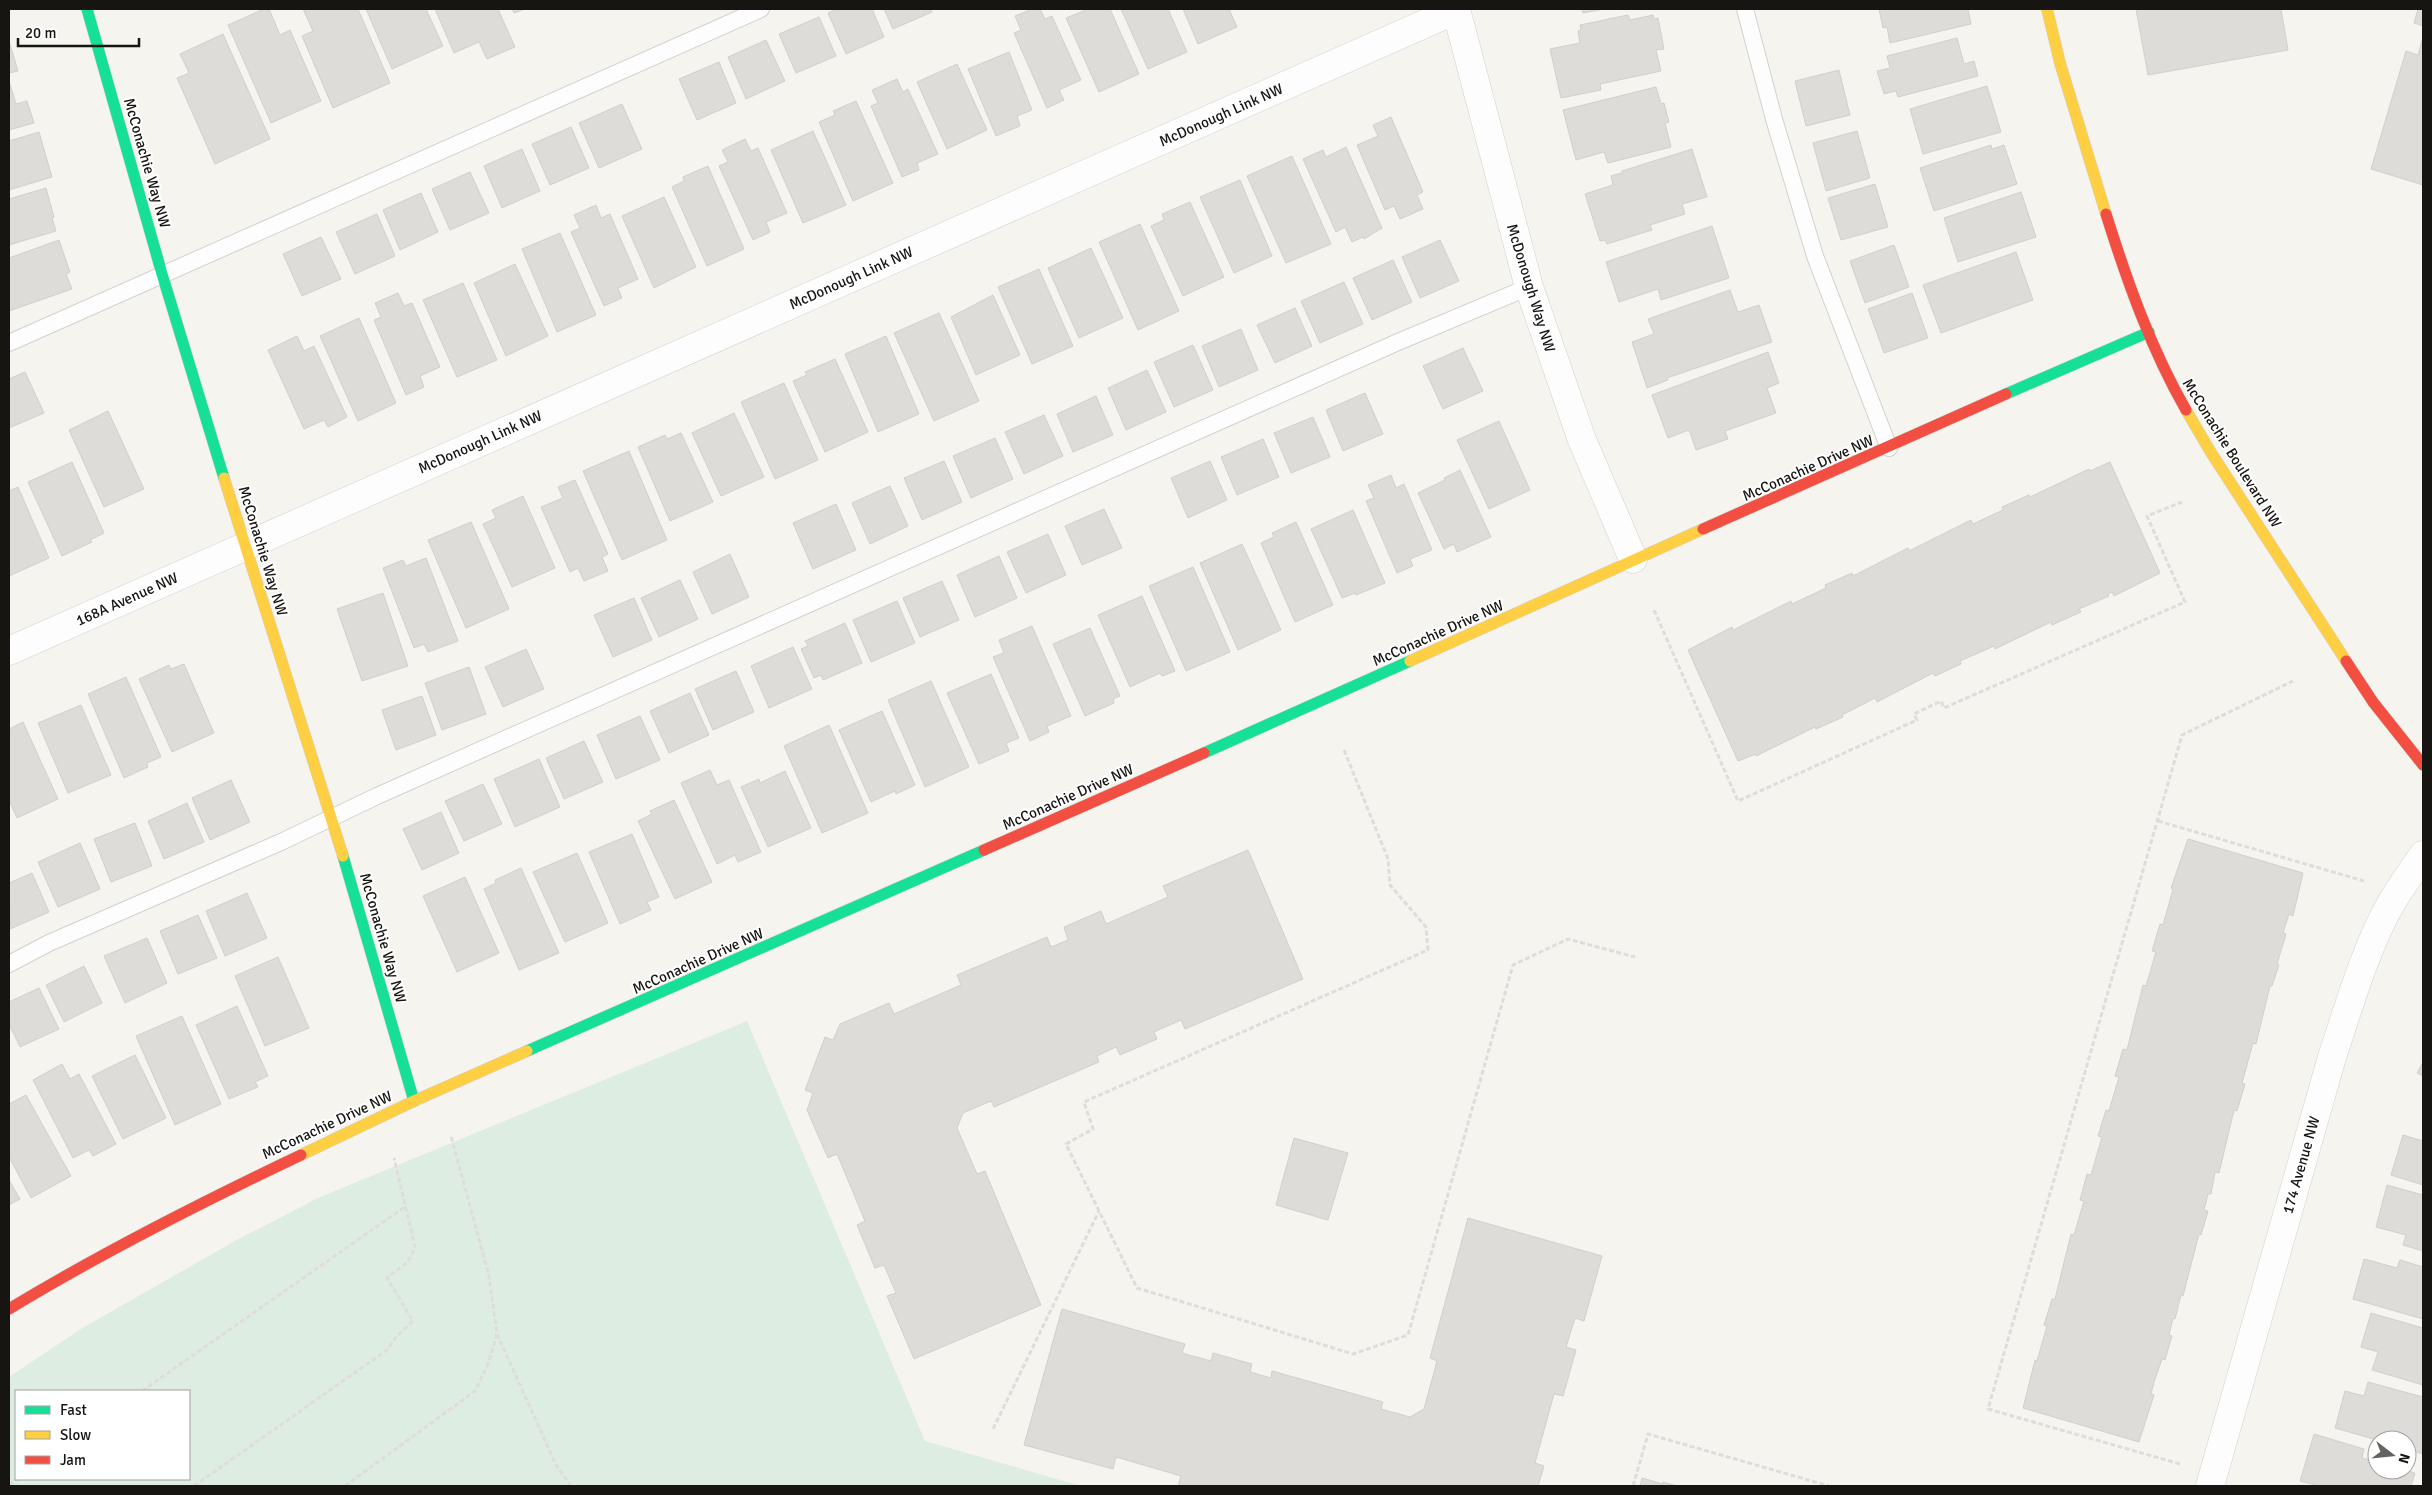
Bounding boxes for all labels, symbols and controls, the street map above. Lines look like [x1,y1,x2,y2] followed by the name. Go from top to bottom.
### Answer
[18,15,139,47] scale bar
[25,24,56,42] text: 20 m
[1156,79,1286,150] street label: McDonough Link NW
[120,96,174,230] street label: McConachie Way NW
[1503,222,1559,355] street label: McDonough Way NW
[786,242,916,313] street label: McDonough Link NW
[2179,375,2285,531] street label: McConachie Boulevard NW
[415,406,545,477] street label: McDonough Link NW
[1740,431,1877,505] street label: McConachie Drive NW
[235,484,291,618] street label: McConachie Way NW
[73,568,181,630] street label: 168A Avenue NW
[1370,596,1507,670] street label: McConachie Drive NW
[1000,760,1137,834] street label: McConachie Drive NW
[356,871,410,1005] street label: McConachie Way NW
[630,924,767,998] street label: McConachie Drive NW
[259,1087,395,1163] street label: McConachie Drive NW
[2278,1114,2324,1216] street label: 174 Avenue NW
[15,1390,190,1480] legend
[60,1401,87,1419] text: Fast
[60,1426,91,1444] text: Slow
[2367,1430,2417,1480] north arrow
[60,1451,86,1469] text: Jam
[2395,1451,2414,1465] text: N

